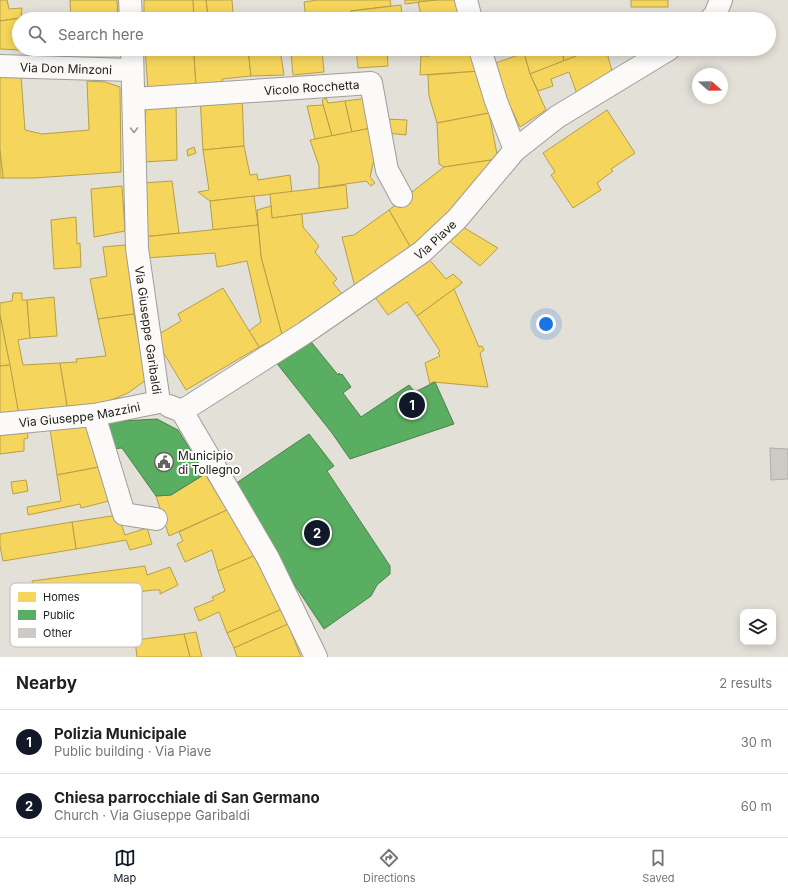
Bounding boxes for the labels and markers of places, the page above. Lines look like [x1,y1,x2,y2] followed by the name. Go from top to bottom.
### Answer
[399,390,425,420] pin: 1
[178,448,240,477] place label: Municipio di Tollegno
[153,451,175,473] public building icon: Municipio di Tollegno
[304,518,330,548] pin: 2

